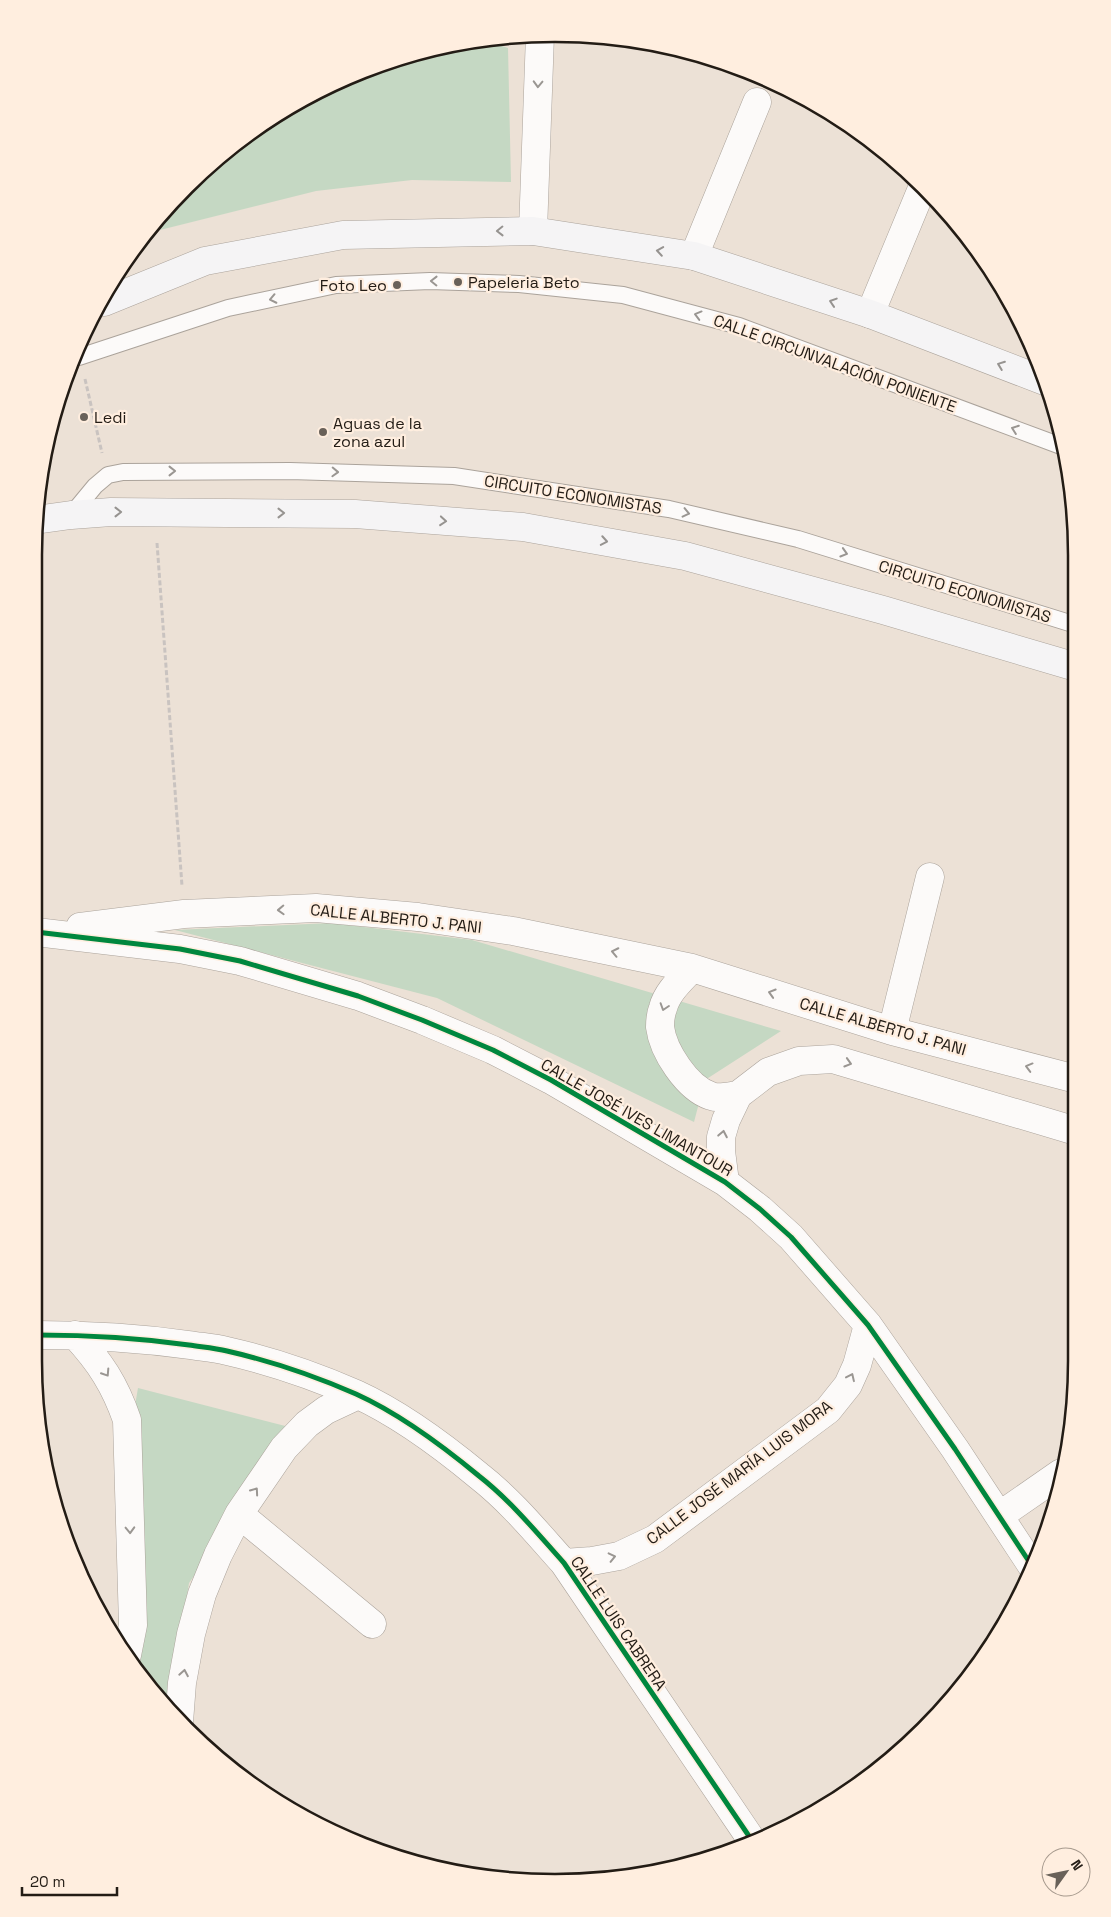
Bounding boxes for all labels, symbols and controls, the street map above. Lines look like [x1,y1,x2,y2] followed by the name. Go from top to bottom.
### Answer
[533,80,544,88] one-way arrow
[495,226,503,237] one-way arrow
[656,246,664,257] one-way arrow
[468,272,580,293] place label: Papeleria Beto
[320,275,387,296] place label: Foto Leo
[429,276,437,286] one-way arrow
[452,276,464,288] marker: Papeleria Beto
[391,279,403,291] marker: Foto Leo
[268,293,277,303] one-way arrow
[829,297,838,307] one-way arrow
[693,310,702,321] one-way arrow
[710,310,959,417] street label: CALLE CIRCUNVALACIÓN PONIENTE
[998,360,1006,370] one-way arrow
[94,407,126,428] place label: Ledi
[78,411,90,423] marker: Ledi
[333,413,422,452] place label: Aguas de la zona azul
[1012,425,1020,435] one-way arrow
[317,426,329,438] marker: Aguas de la zona azul
[168,466,176,476] one-way arrow
[331,467,339,477] one-way arrow
[483,470,663,519] street label: CIRCUITO ECONOMISTAS
[114,507,122,517] one-way arrow
[682,507,691,518] one-way arrow
[277,508,285,518] one-way arrow
[439,515,447,526] one-way arrow
[600,536,608,546] one-way arrow
[839,548,848,558] one-way arrow
[876,555,1054,628] street label: CIRCUITO ECONOMISTAS
[309,899,483,938] street label: CALLE ALBERTO J. PANI
[277,904,285,915] one-way arrow
[610,947,619,958] one-way arrow
[768,989,777,999] one-way arrow
[797,993,969,1060] street label: CALLE ALBERTO J. PANI
[660,1002,670,1011] one-way arrow
[537,1054,736,1181] street label: CALLE JOSÉ IVES LIMANTOUR
[844,1058,852,1068] one-way arrow
[1024,1062,1033,1073] one-way arrow
[717,1129,727,1138] one-way arrow
[100,1367,109,1376] one-way arrow
[845,1374,855,1383] one-way arrow
[642,1396,836,1549] street label: CALLE JOSÉ MARÍA LUIS MORA
[249,1487,258,1497] one-way arrow
[125,1527,136,1535] one-way arrow
[566,1552,671,1695] street label: CALLE LUIS CABRERA
[608,1552,617,1563] one-way arrow
[179,1669,189,1678] one-way arrow
[1041,1847,1091,1897] north arrow
[1067,1856,1087,1874] text: N
[22,1864,118,1896] scale bar
[30,1872,65,1891] text: 20 m

